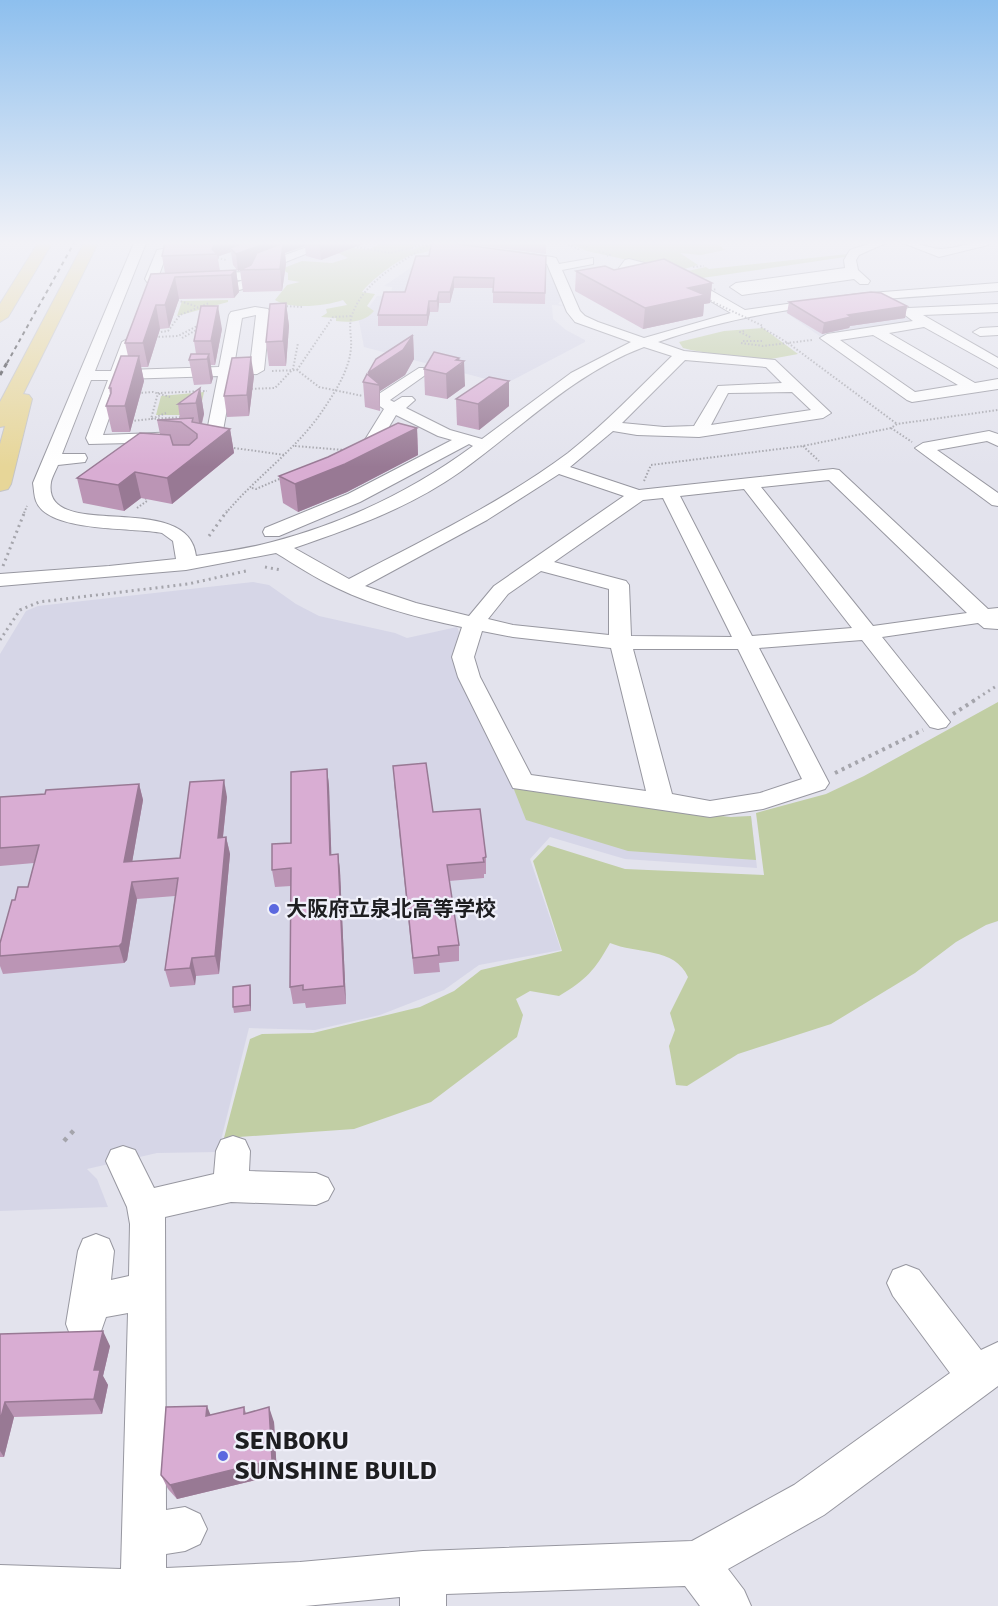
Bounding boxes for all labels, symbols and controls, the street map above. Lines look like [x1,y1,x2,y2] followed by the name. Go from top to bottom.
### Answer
[286,896,496,922] place label: 大阪府立泉北高等学校
[267,902,281,916] marker: 大阪府立泉北高等学校
[235,1425,437,1487] place label: SENBOKU SUNSHINE BUILD
[216,1449,230,1463] marker: SENBOKU SUNSHINE BUILD

